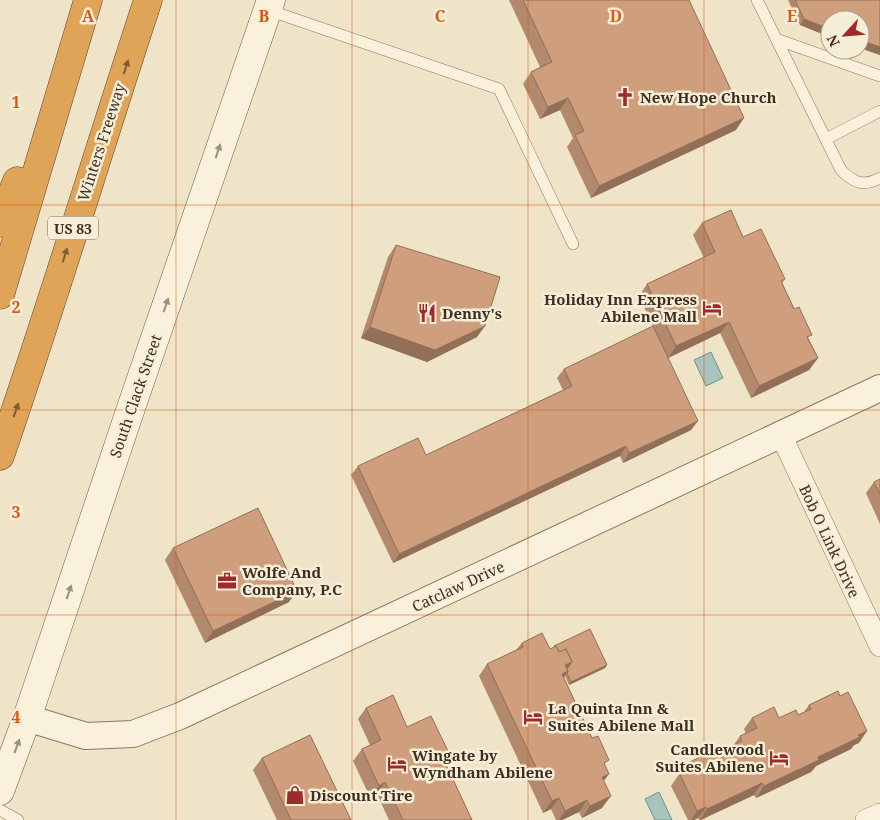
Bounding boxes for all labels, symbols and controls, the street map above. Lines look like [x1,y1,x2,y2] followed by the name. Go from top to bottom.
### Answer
[82,5,95,27] text: A
[259,5,270,27] text: B
[435,5,446,27] text: C
[610,5,622,27] text: D
[787,5,797,27] text: E
[820,10,870,60] north arrow
[822,32,844,50] text: N
[122,59,130,74] one-way arrow
[73,80,130,203] street label: Winters Freeway
[614,86,636,108] church icon: New Hope Church
[640,87,777,107] place label: New Hope Church
[11,91,21,113] text: 1
[215,144,222,159] one-way arrow
[48,217,98,240] road number: US 83
[62,247,70,262] one-way arrow
[544,289,698,326] place label: Holiday Inn Express Abilene Mall
[11,296,21,318] text: 2
[162,297,170,312] one-way arrow
[701,297,723,319] hotel icon: Holiday Inn Express Abilene Mall
[416,302,438,324] restaurant icon: Denny's
[442,303,502,323] place label: Denny's
[105,332,165,460] street label: South Clack Street
[13,402,20,417] one-way arrow
[795,481,865,601] street label: Bob O Link Drive
[11,501,21,523] text: 3
[409,556,507,616] street label: Catclaw Drive
[242,562,342,599] place label: Wolfe And Company, P.C
[216,570,238,592] office icon: Wolfe And Company, P.C
[66,584,74,599] one-way arrow
[548,698,695,735] place label: La Quinta Inn & Suites Abilene Mall
[11,706,21,728] text: 4
[522,706,544,728] hotel icon: La Quinta Inn & Suites Abilene Mall
[13,738,21,753] one-way arrow
[656,739,764,776] place label: Candlewood Suites Abilene
[412,745,553,782] place label: Wingate by Wyndham Abilene
[768,747,790,769] hotel icon: Candlewood Suites Abilene
[386,753,408,775] hotel icon: Wingate by Wyndham Abilene
[284,784,306,806] shop icon: Discount Tire
[310,785,413,805] place label: Discount Tire

